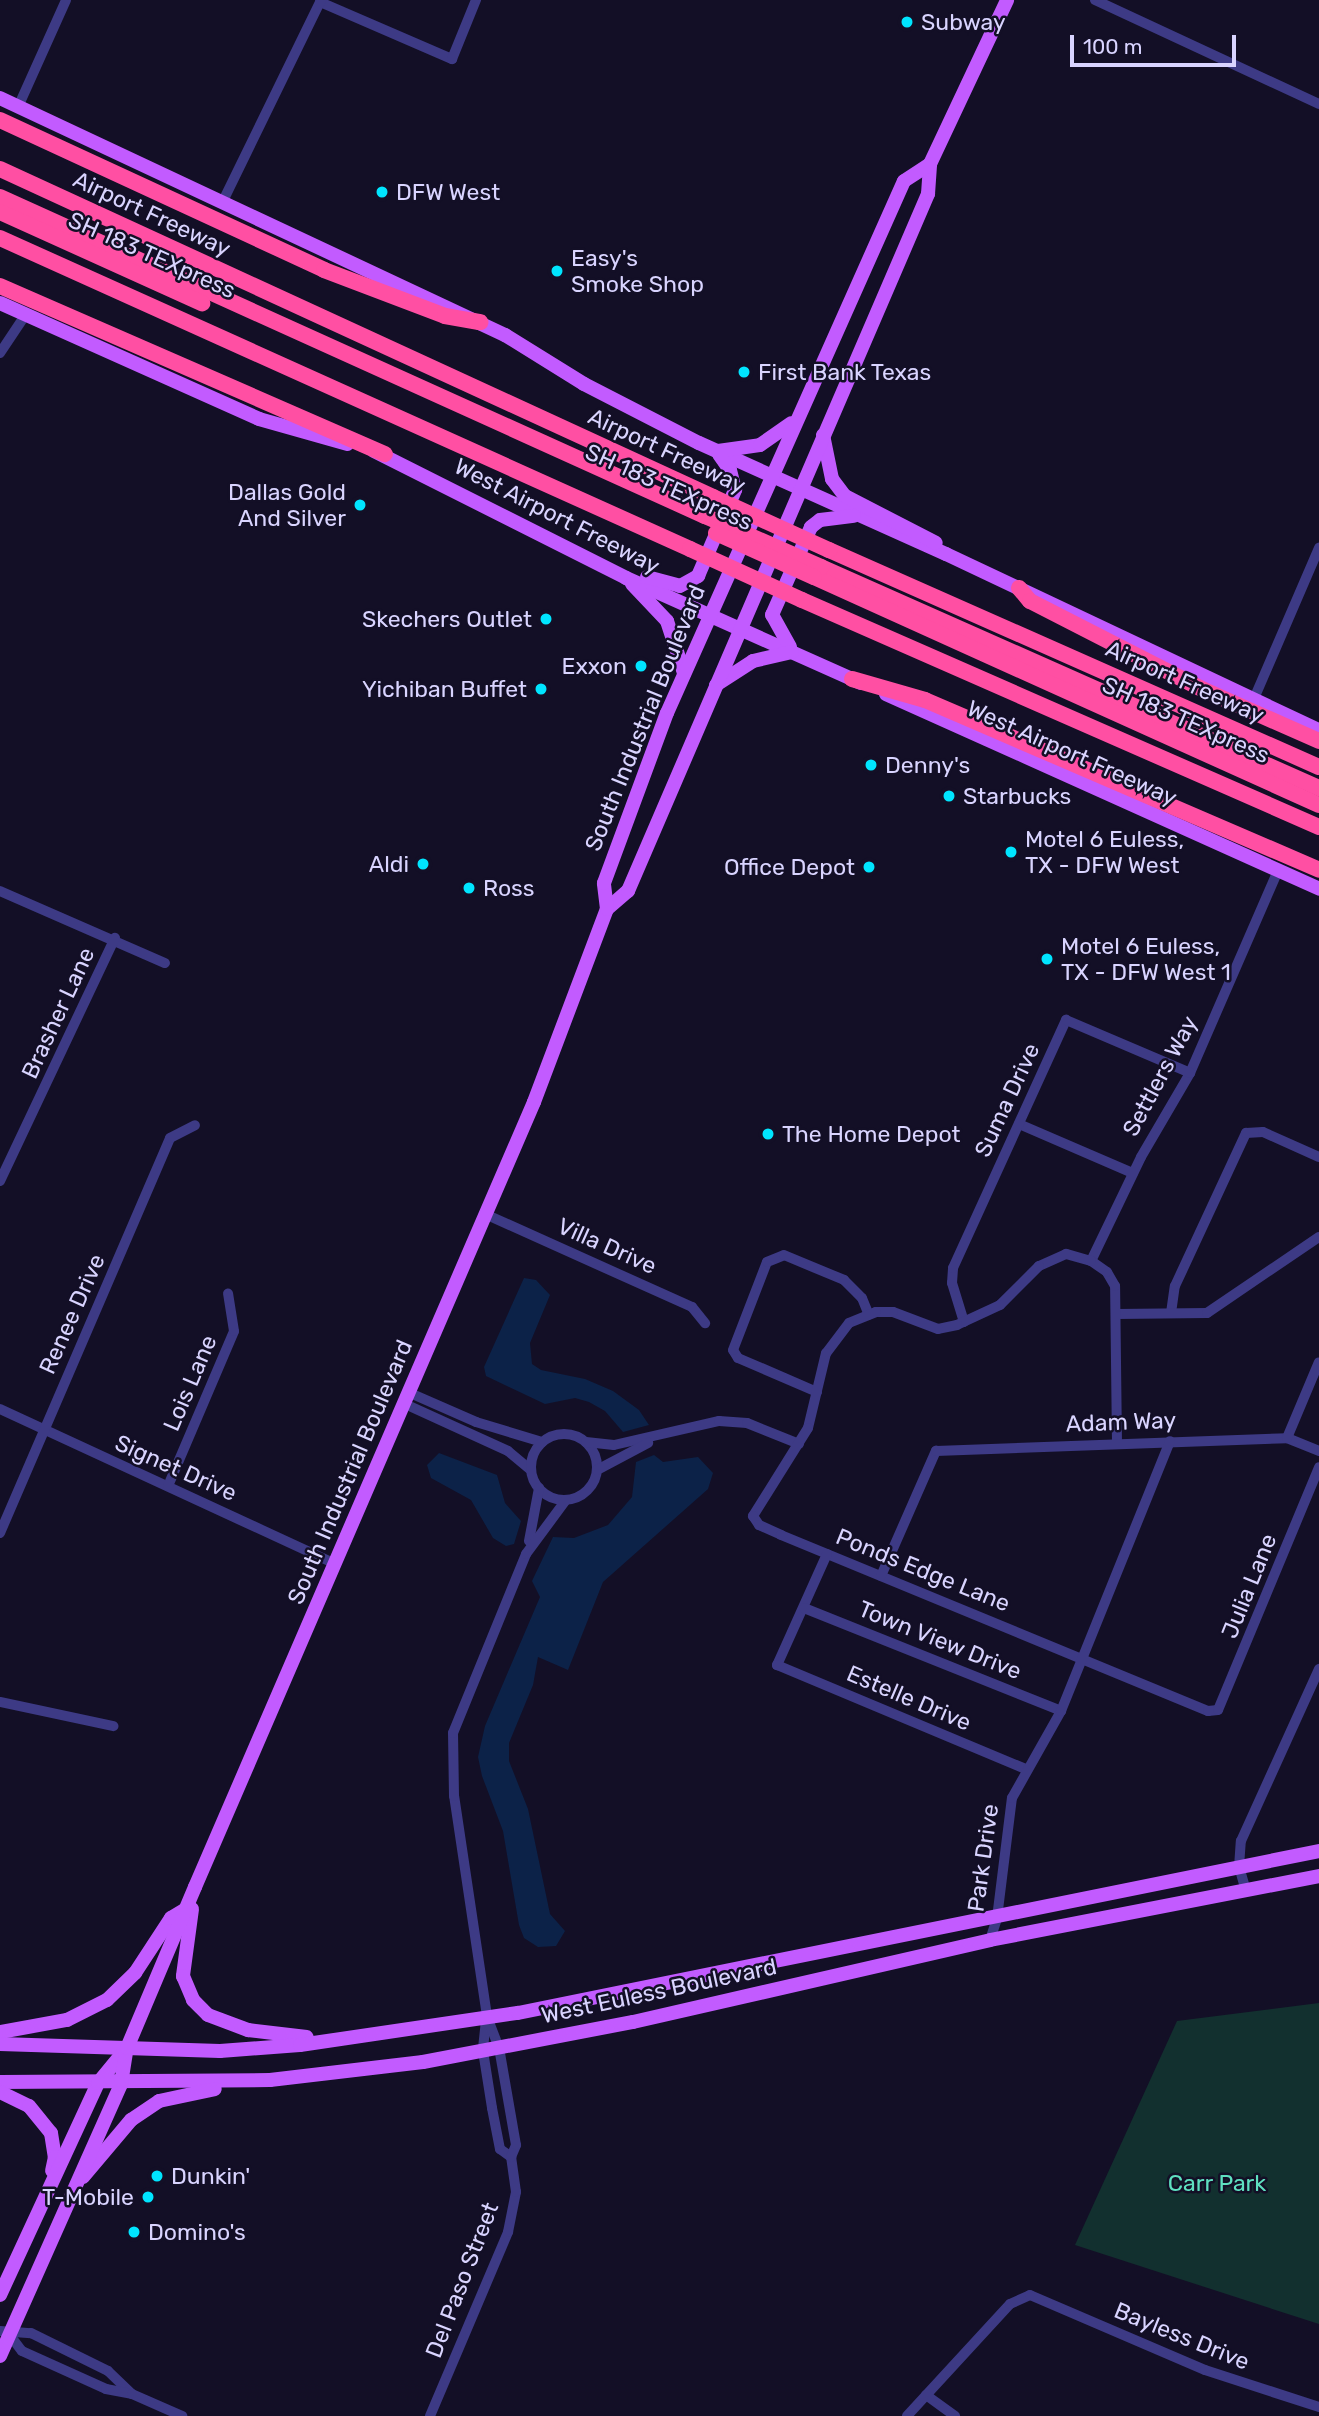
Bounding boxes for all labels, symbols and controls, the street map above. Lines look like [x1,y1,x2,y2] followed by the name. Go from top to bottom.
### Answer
[921,8,1006,36] place label: Subway
[899,14,915,30] marker: Subway
[1074,21,1240,65] scale bar
[1083,34,1142,59] text: 100 m
[69,166,235,262] street label: Airport Freeway
[396,178,501,206] place label: DFW West
[374,184,390,200] marker: DFW West
[64,206,240,304] street label: SH 183 TEXpress
[571,244,704,298] place label: Easy's Smoke Shop
[549,263,565,279] marker: Easy's Smoke Shop
[758,358,932,386] place label: First Bank Texas
[736,364,752,380] marker: First Bank Texas
[584,403,750,499] street label: Airport Freeway
[581,438,757,536] street label: SH 183 TEXpress
[449,452,665,580] street label: West Airport Freeway
[228,478,346,532] place label: Dallas Gold And Silver
[352,497,368,513] marker: Dallas Gold And Silver
[579,581,711,855] street label: South Industrial Boulevard
[362,605,532,633] place label: Skechers Outlet
[538,611,554,627] marker: Skechers Outlet
[1102,635,1268,729] street label: Airport Freeway
[561,652,627,680] place label: Exxon
[633,658,649,674] marker: Exxon
[1098,671,1274,769] street label: SH 183 TEXpress
[362,675,527,703] place label: Yichiban Buffet
[533,681,549,697] marker: Yichiban Buffet
[962,694,1182,812] street label: West Airport Freeway
[885,751,970,779] place label: Denny's
[863,757,879,773] marker: Denny's
[963,782,1071,810] place label: Starbucks
[941,788,957,804] marker: Starbucks
[1025,825,1184,879] place label: Motel 6 Euless, TX - DFW West
[1003,844,1019,860] marker: Motel 6 Euless, TX - DFW West
[369,850,409,878] place label: Aldi
[724,853,855,881] place label: Office Depot
[415,856,431,872] marker: Aldi
[861,859,877,875] marker: Office Depot
[483,874,535,902] place label: Ross
[461,880,477,896] marker: Ross
[1061,932,1232,986] place label: Motel 6 Euless, TX - DFW West 1
[15,943,101,1083] street label: Brasher Lane
[1039,951,1055,967] marker: Motel 6 Euless, TX - DFW West 1
[1117,1011,1203,1141] street label: Settlers Way
[969,1039,1045,1161] street label: Suma Drive
[782,1120,960,1148] place label: The Home Depot
[760,1126,776,1142] marker: The Home Depot
[553,1212,661,1280] street label: Villa Drive
[33,1250,111,1378] street label: Renee Drive
[158,1331,222,1435] street label: Lois Lane
[282,1336,418,1608] street label: South Industrial Boulevard
[1065,1406,1177,1438] street label: Adam Way
[111,1429,241,1507] street label: Signet Drive
[832,1523,1014,1617] street label: Ponds Edge Lane
[1216,1530,1282,1642] street label: Julia Lane
[854,1595,1026,1685] street label: Town View Drive
[843,1659,975,1737] street label: Estelle Drive
[962,1802,1004,1914] street label: Park Drive
[539,1953,779,2029] street label: West Euless Boulevard
[171,2162,250,2190] place label: Dunkin'
[149,2168,165,2184] marker: Dunkin'
[1168,2169,1266,2197] park label: Carr Park
[42,2183,134,2211] place label: T-Mobile
[140,2189,156,2205] marker: T-Mobile
[420,2198,504,2362] street label: Del Paso Street
[148,2218,246,2246] place label: Domino's
[126,2224,142,2240] marker: Domino's
[1110,2296,1254,2376] street label: Bayless Drive

